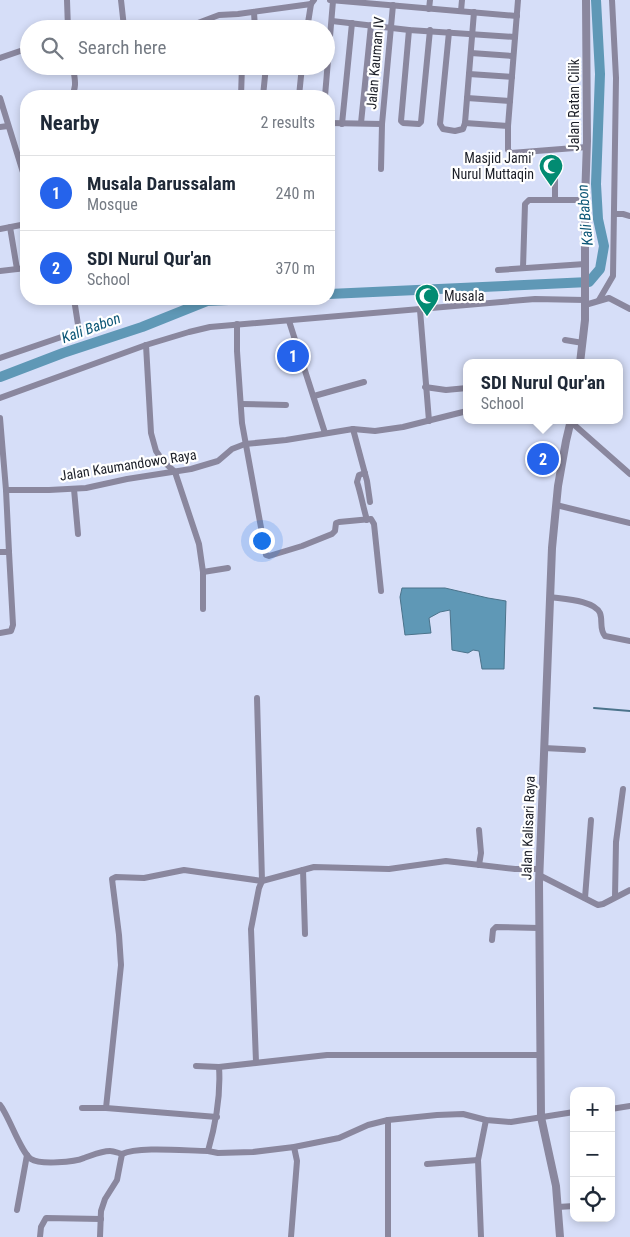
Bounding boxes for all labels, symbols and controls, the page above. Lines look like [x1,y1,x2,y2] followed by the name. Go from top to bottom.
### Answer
[363,16,387,110] street label: Jalan Kauman IV
[20,20,335,75] search box
[38,34,66,62] icon: search
[78,36,166,59] text: Search here
[566,58,582,151] street label: Jalan Ratan Cilik
[40,111,99,135] text: Nearby
[260,113,315,132] text: 2 results
[452,150,534,182] place label: Masjid Jami' Nurul Muttaqin
[538,153,564,187] mosque icon: Masjid Jami' Nurul Muttaqin
[87,172,236,195] text: Musala Darussalam
[52,184,60,203] text: 1
[276,184,315,203] text: 240 m
[573,184,597,246] water label: Kali Babon
[87,195,138,214] text: Mosque
[87,247,211,270] text: SDI Nurul Qur'an
[52,259,60,278] text: 2
[276,259,315,278] text: 370 m
[87,270,130,289] text: School
[414,283,440,317] mosque icon: Musala
[444,288,484,304] place label: Musala
[59,309,123,347] water label: Kali Babon
[277,337,309,375] pin: 1
[463,359,623,424] popup
[481,371,605,394] text: SDI Nurul Qur'an
[481,394,524,413] text: School
[527,440,559,478] pin: 2
[58,446,198,484] street label: Jalan Kaumandowo Raya
[249,528,275,554] your location
[518,776,538,880] street label: Jalan Kalisari Raya
[570,1087,615,1222] map controls
[570,1087,615,1132] button: +
[570,1132,615,1177] button: −
[570,1177,615,1222] button: locate

